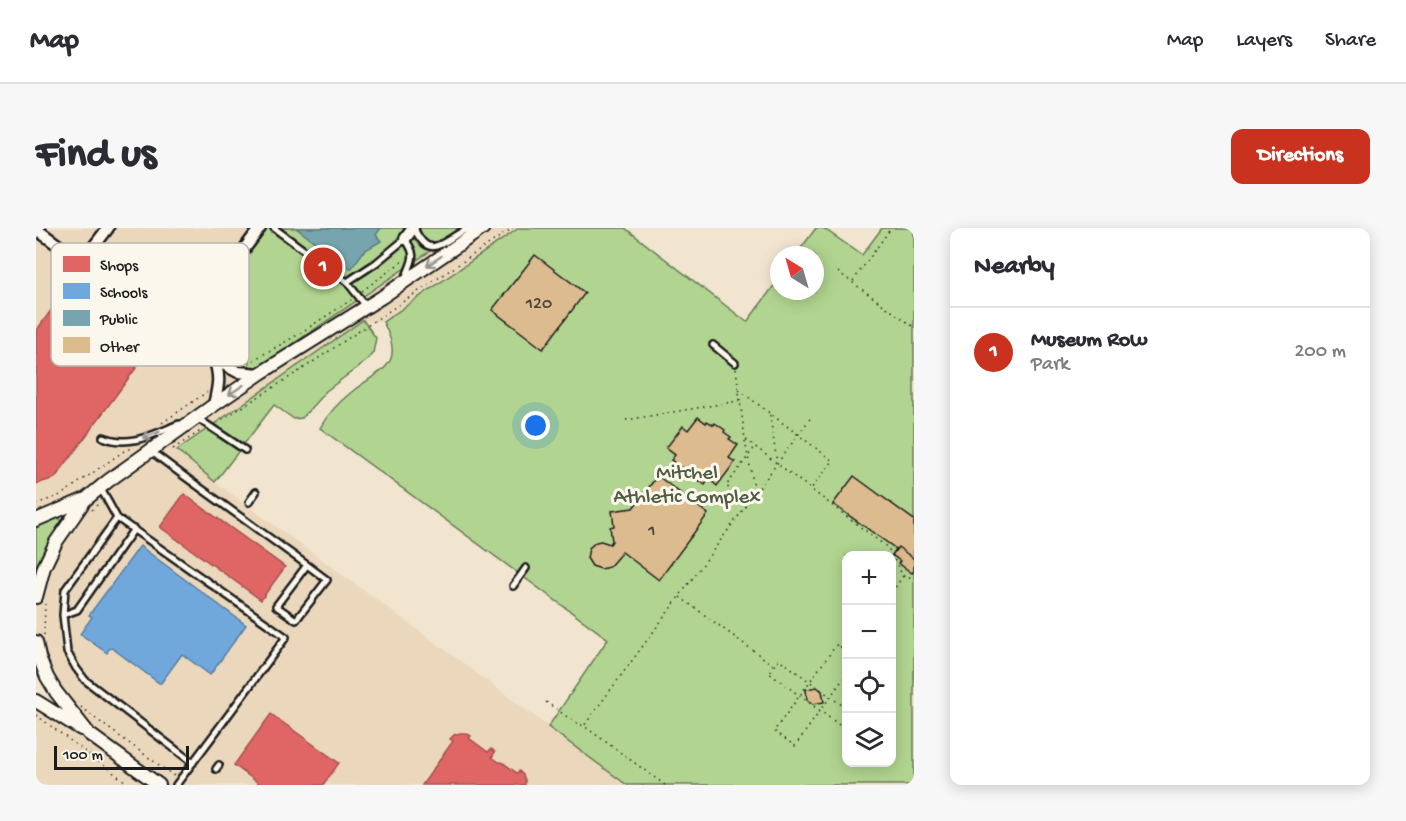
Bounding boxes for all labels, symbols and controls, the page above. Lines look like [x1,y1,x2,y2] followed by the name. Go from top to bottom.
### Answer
[30,25,79,58] text: Map
[1167,29,1203,54] text: Map
[1236,29,1292,54] text: Layers
[1325,29,1376,54] text: Share
[1231,129,1370,184] button: Directions
[36,132,156,181] text: Find us
[51,243,249,366] legend
[304,244,342,290] pin: 1
[770,246,824,300] north arrow
[974,252,1055,283] text: Nearby
[427,255,443,267] one-way arrow
[100,258,139,277] text: Shops
[100,285,149,304] text: Schools
[525,294,552,315] house number: 120
[99,312,138,331] text: Public
[1031,328,1147,354] text: Museum Row
[100,339,140,358] text: Other
[989,341,998,364] text: 1
[1295,341,1346,364] text: 200 m
[1031,354,1069,377] text: Park
[228,384,245,396] one-way arrow
[521,411,550,440] your location
[142,430,161,441] one-way arrow
[614,462,760,511] park label: Mitchel Athletic Complex
[647,521,656,542] house number: 1
[842,551,896,767] map controls
[842,551,896,605] button: +
[842,605,896,659] button: −
[842,659,896,713] button: locate
[842,713,896,767] button: layers
[54,743,189,770] scale bar
[63,747,103,766] text: 100 m

